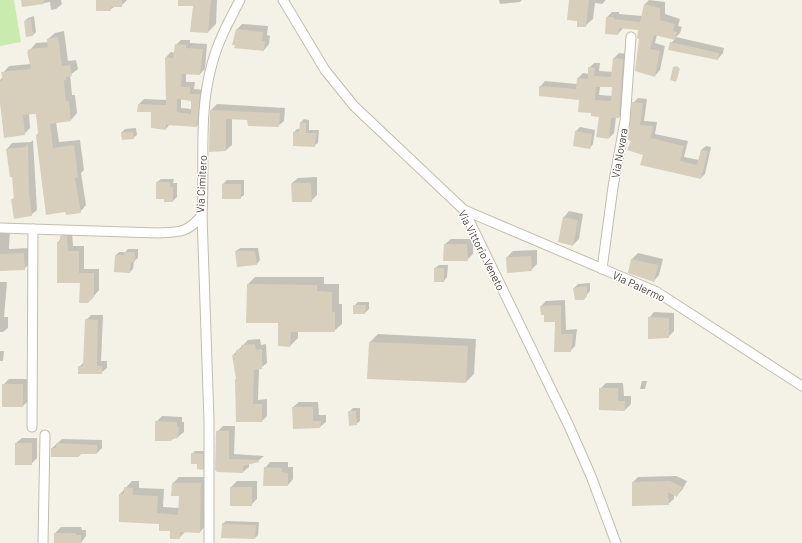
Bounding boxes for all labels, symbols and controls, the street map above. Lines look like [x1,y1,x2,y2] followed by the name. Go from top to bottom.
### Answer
[608,127,630,179] street label: Via Novara
[193,155,209,213] street label: Via Cimitero
[456,208,508,292] street label: Via Vittorio Veneto
[611,268,667,304] street label: Via Palermo

